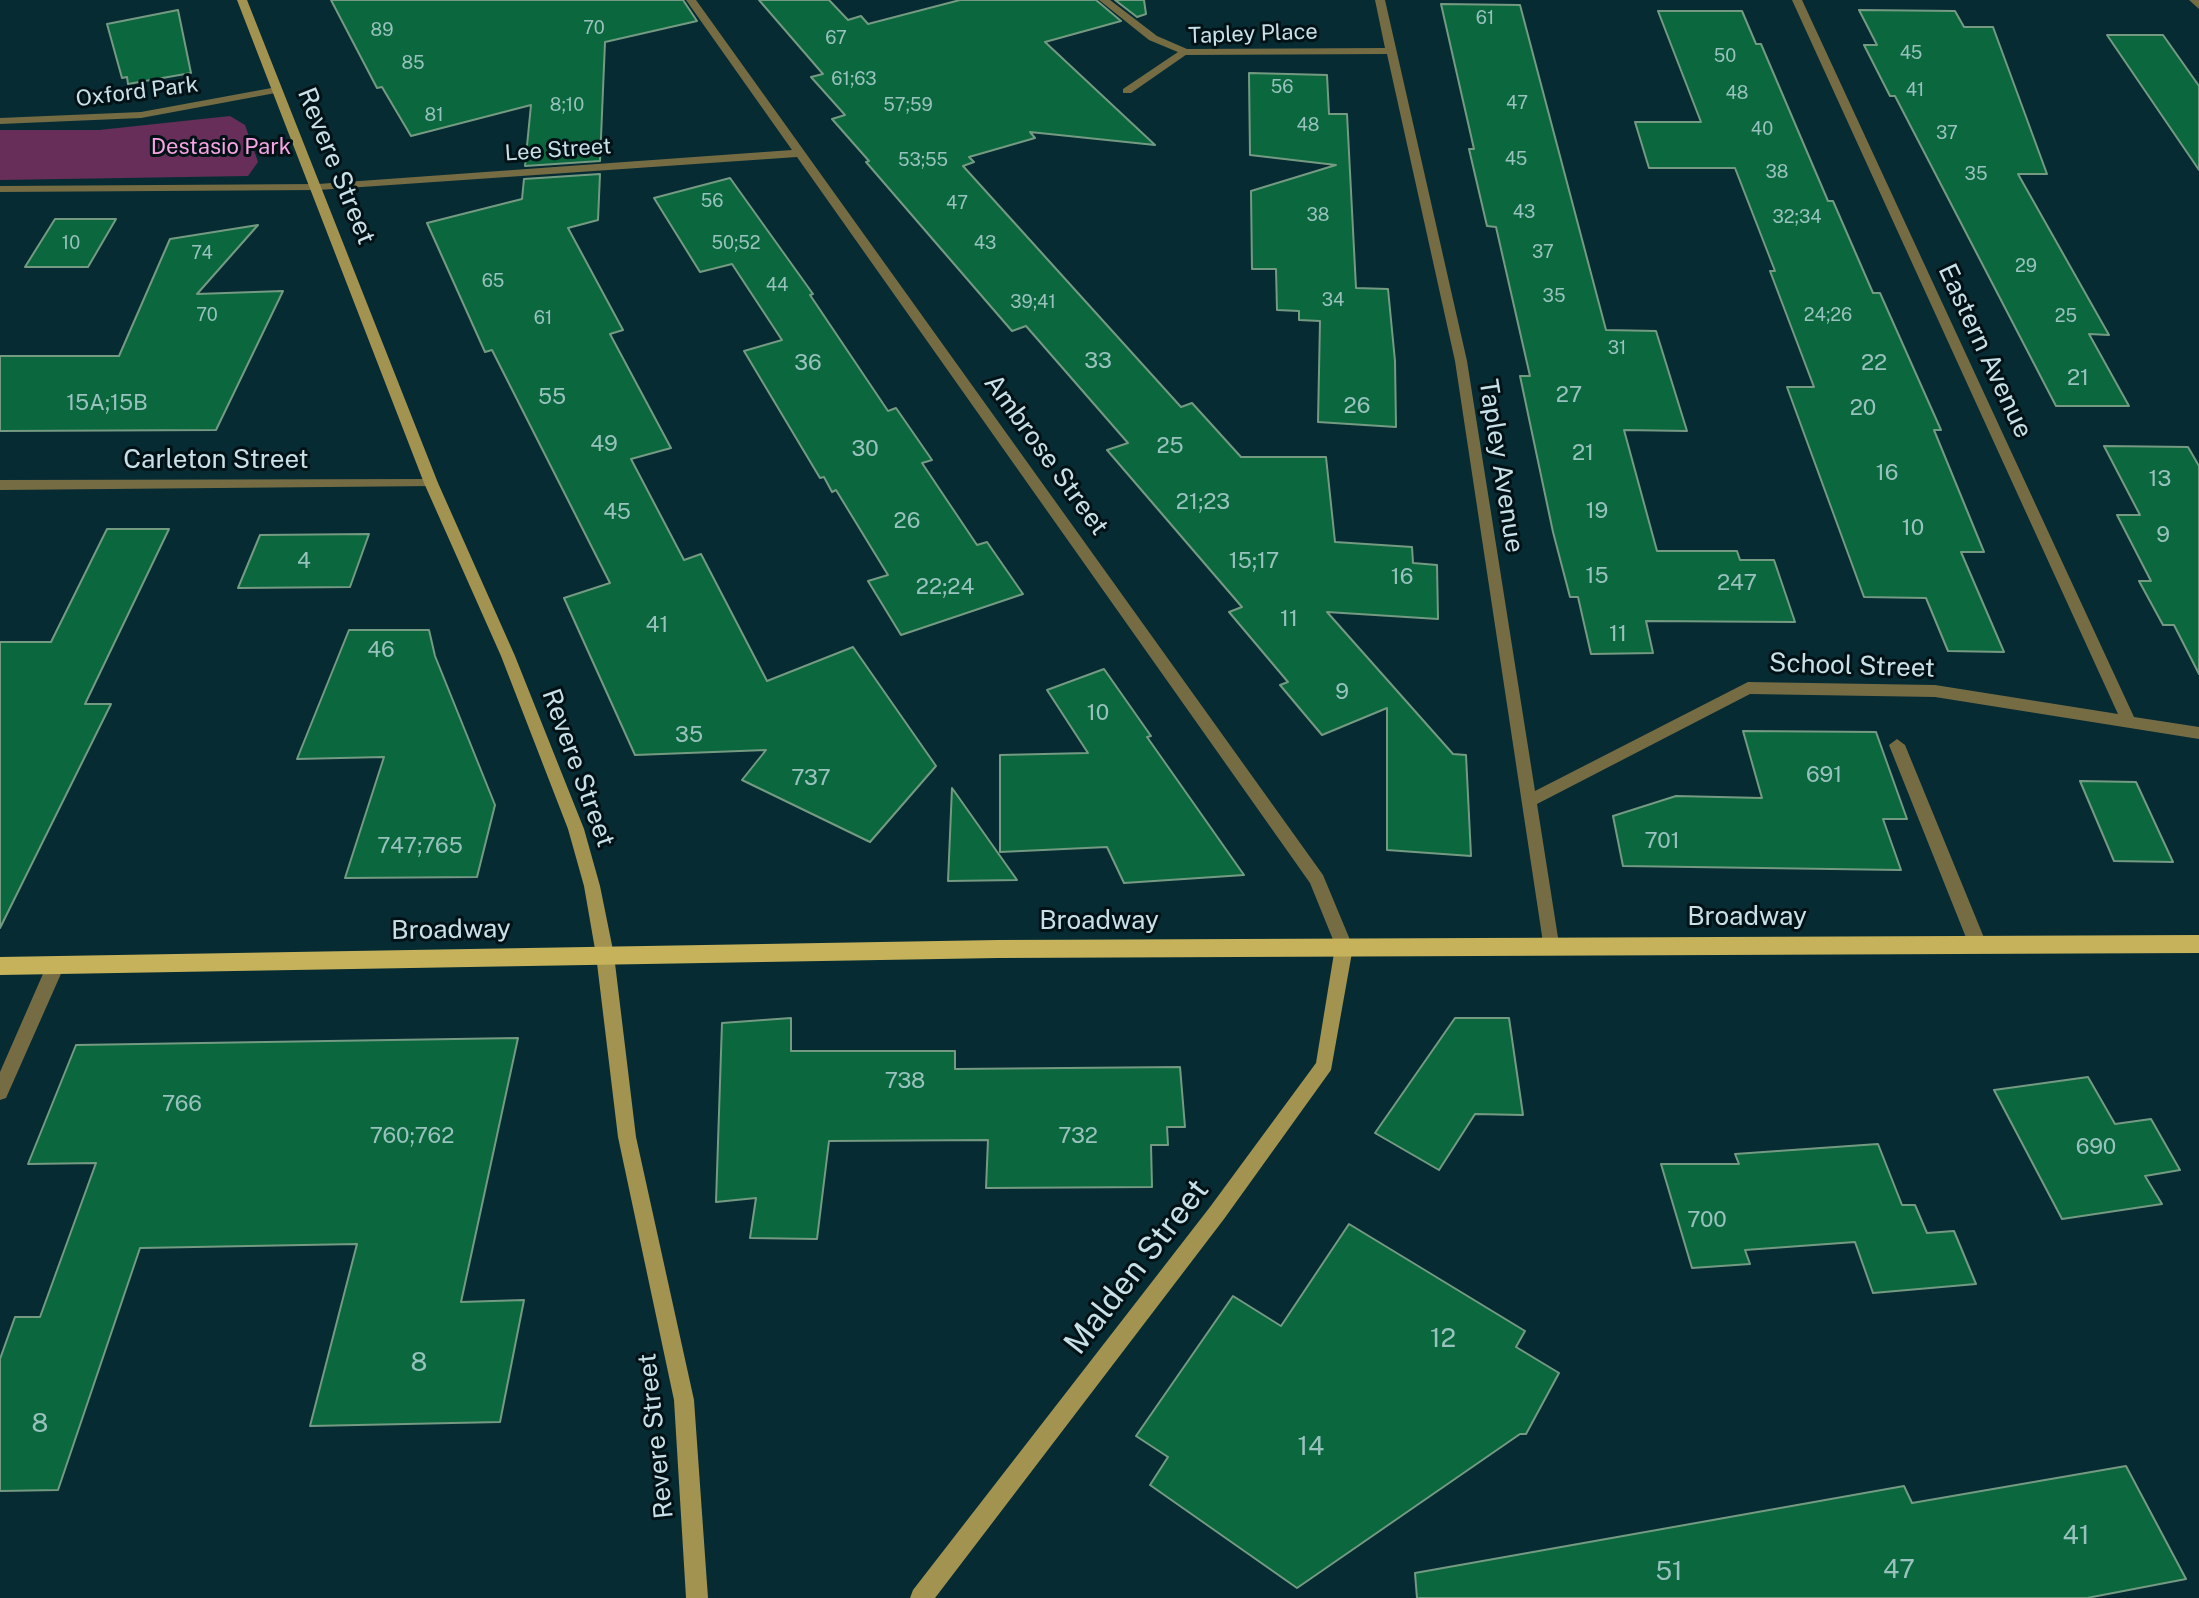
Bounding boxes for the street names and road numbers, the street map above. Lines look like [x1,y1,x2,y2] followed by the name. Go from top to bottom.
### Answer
[1188,19,1318,49] street label: Tapley Place
[74,71,200,113] street label: Oxford Park
[290,83,382,249] street label: Revere Street
[504,133,612,167] street label: Lee Street
[1931,259,2039,443] street label: Eastern Avenue
[977,368,1115,542] street label: Ambrose Street
[1472,377,1530,555] street label: Tapley Avenue
[123,444,309,476] street label: Carleton Street
[1769,648,1935,684] street label: School Street
[535,685,621,851] street label: Revere Street
[1687,901,1807,933] street label: Broadway
[1039,905,1159,937] street label: Broadway
[391,913,511,947] street label: Broadway
[1057,1172,1217,1362] street label: Malden Street
[632,1352,680,1520] street label: Revere Street

